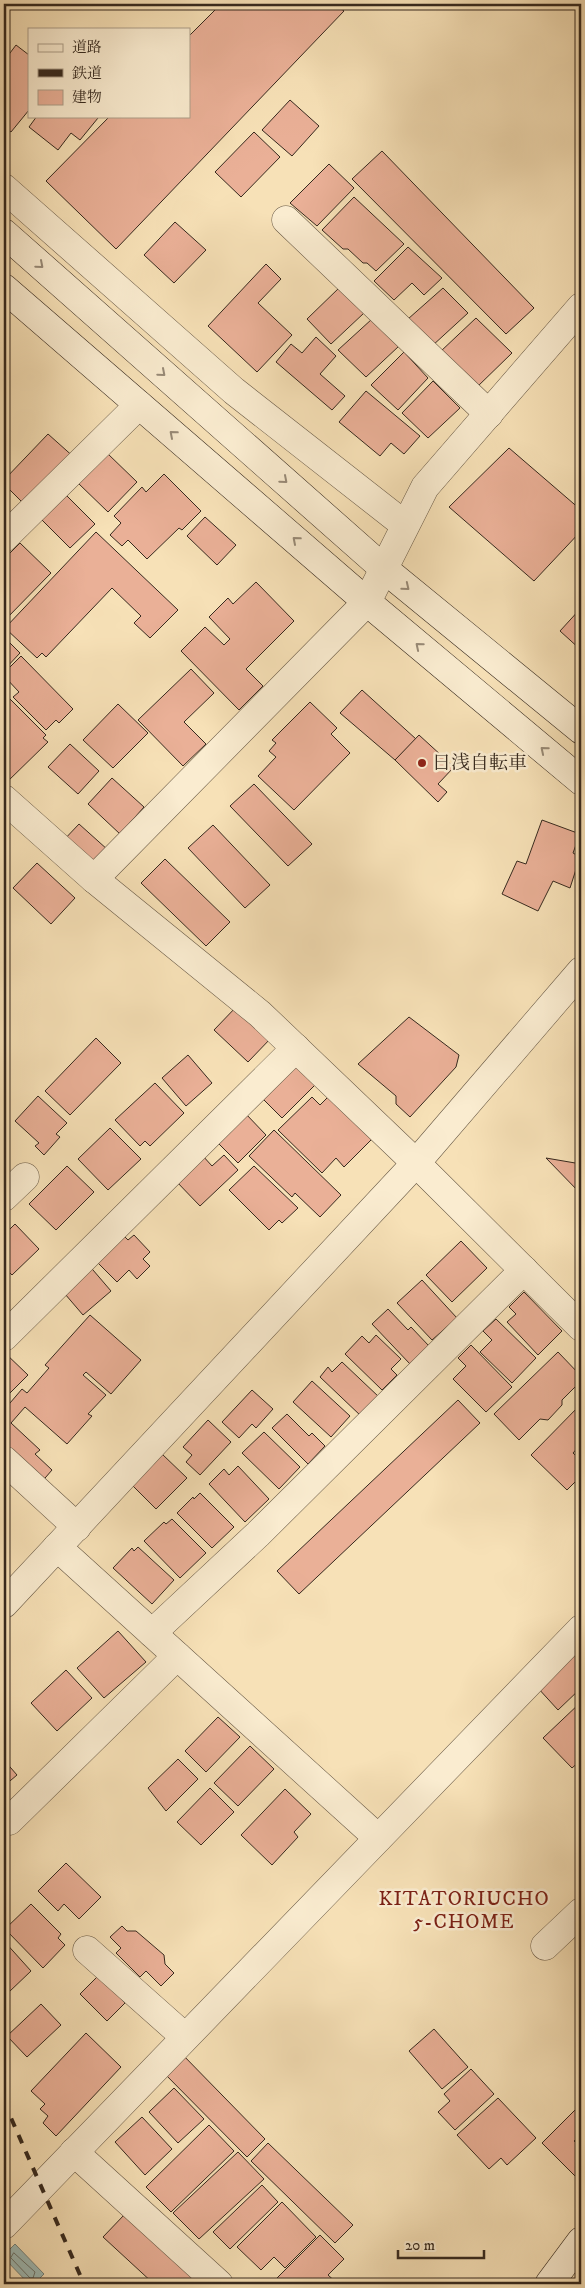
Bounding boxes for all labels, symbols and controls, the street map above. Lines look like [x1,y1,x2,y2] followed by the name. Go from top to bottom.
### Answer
[28,28,190,118] legend
[72,38,102,57] text: 道路
[72,64,102,83] text: 鉄道
[72,88,102,107] text: 建物
[35,259,44,268] one-way arrow
[157,367,166,376] one-way arrow
[169,431,178,440] one-way arrow
[278,474,287,483] one-way arrow
[292,537,301,546] one-way arrow
[401,581,410,590] one-way arrow
[416,643,425,652] one-way arrow
[541,748,550,756] one-way arrow
[432,752,527,775] place label: 日浅自転車
[416,757,428,769] marker: 日浅自転車
[378,1887,550,1935] district label: KITATORIUCHO 5-CHOME
[398,2228,484,2260] scale bar
[405,2236,435,2255] text: 20 m

